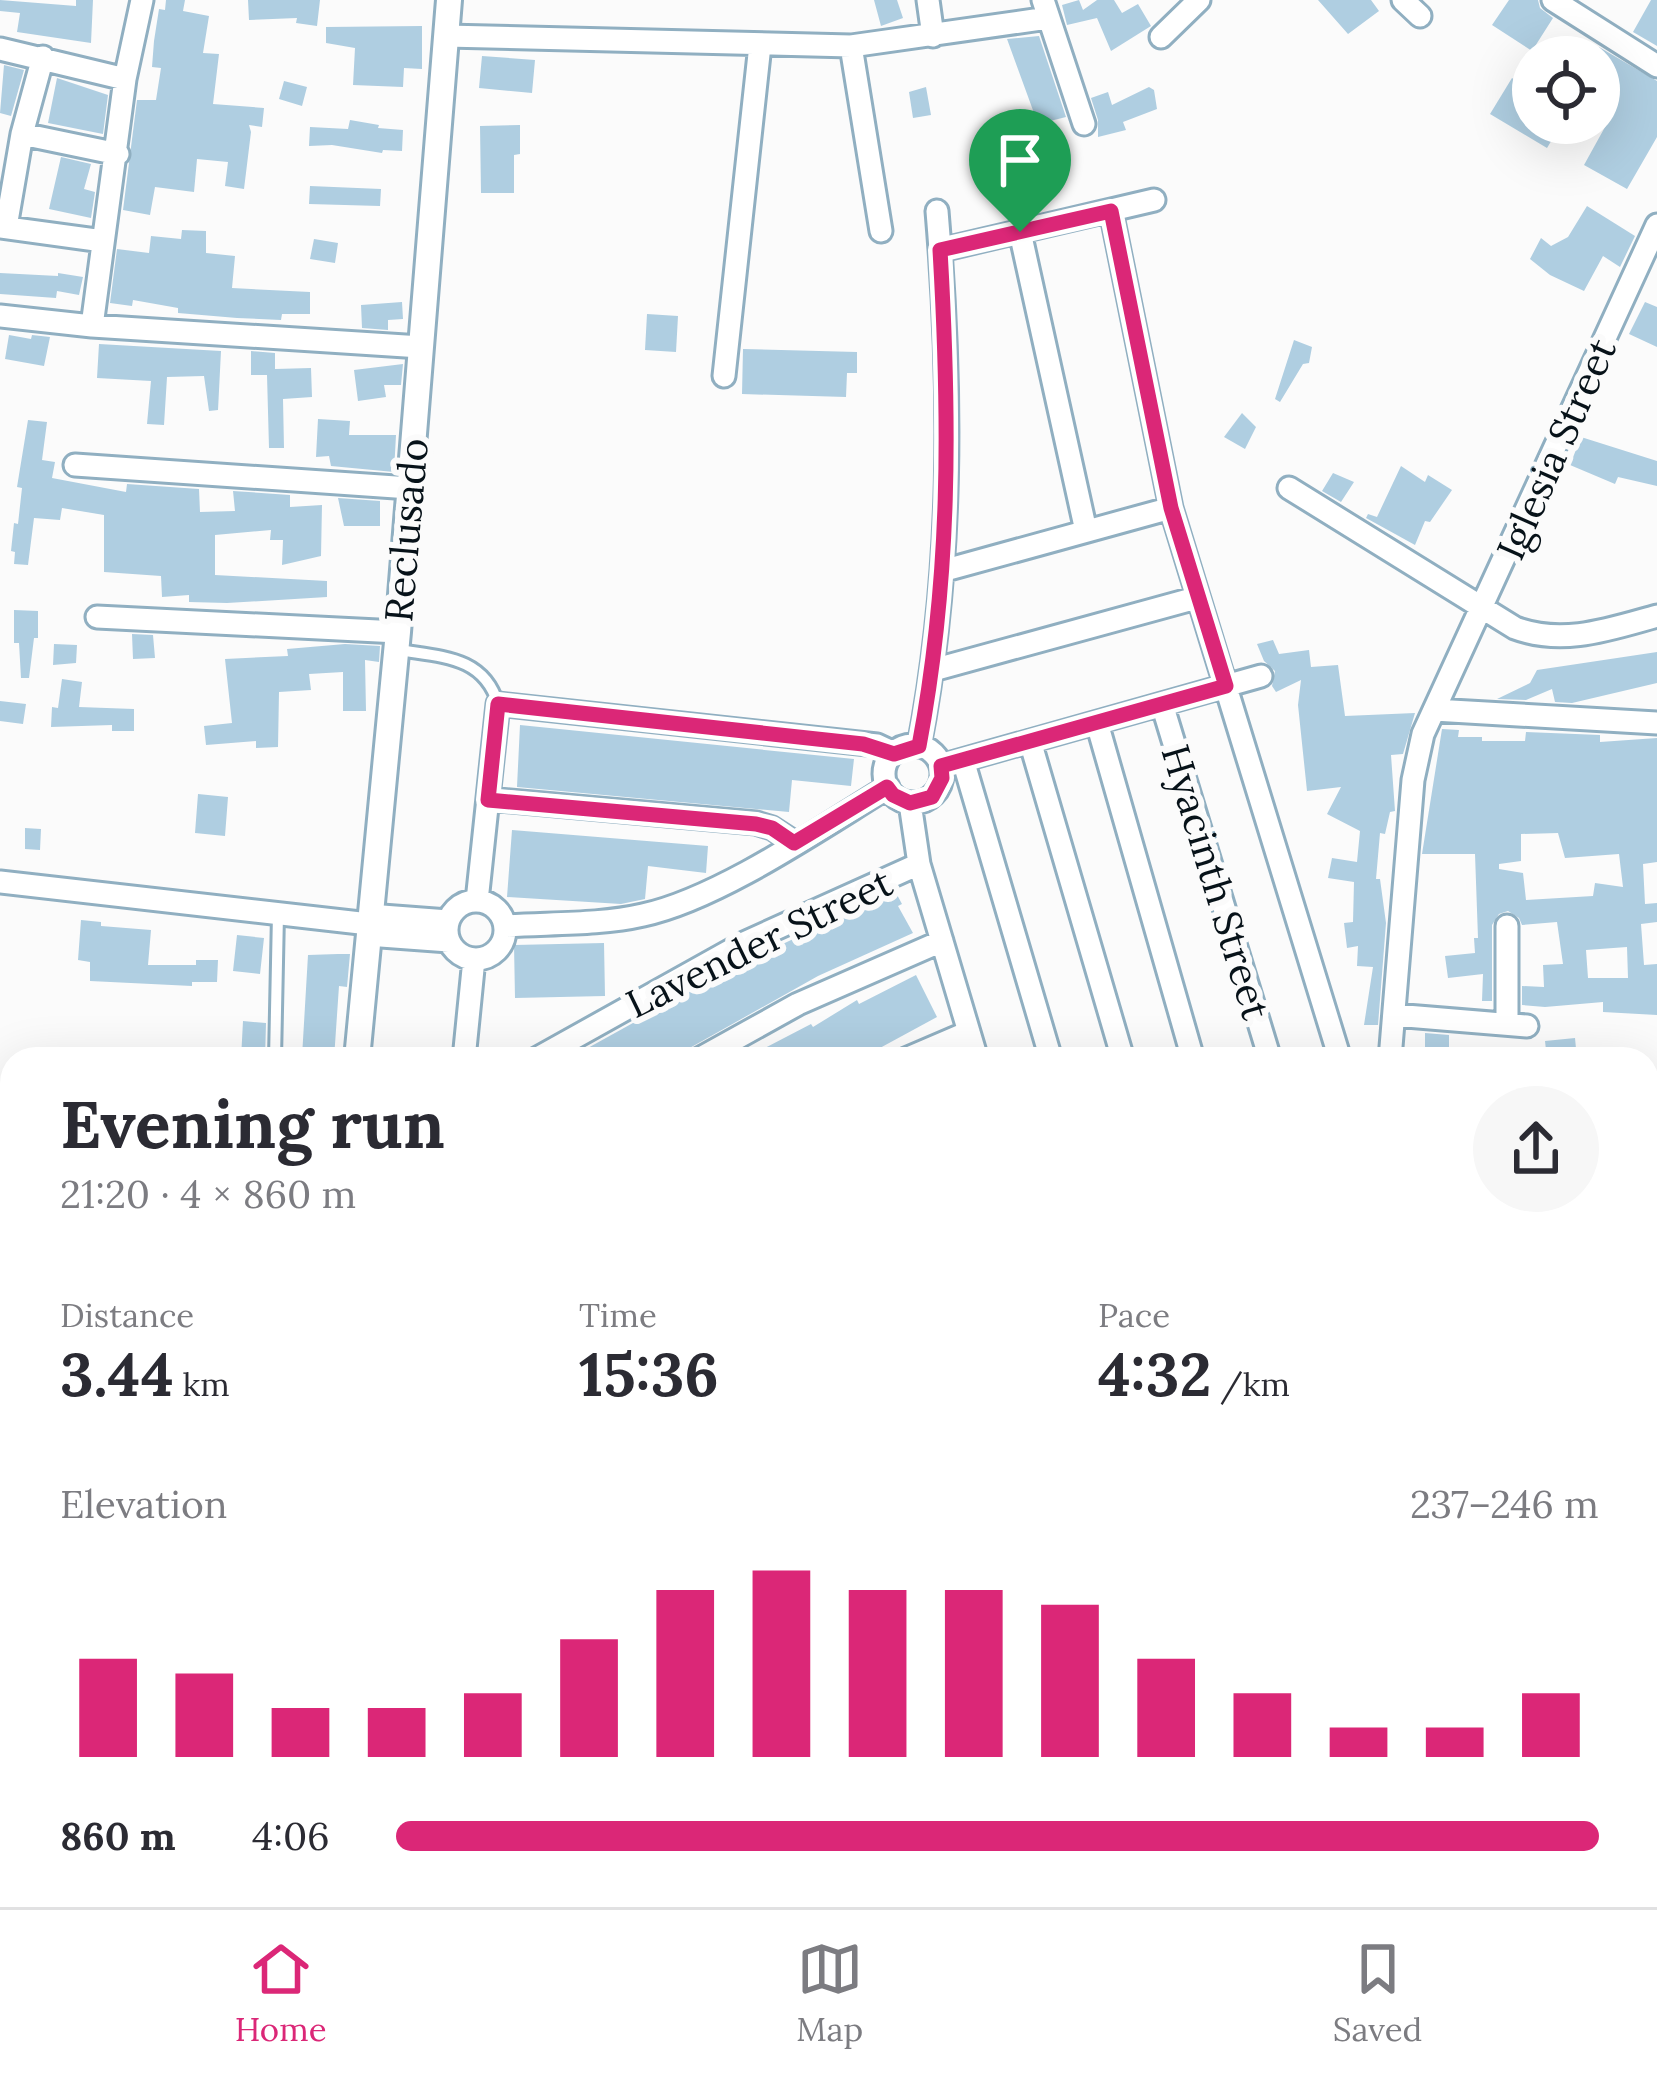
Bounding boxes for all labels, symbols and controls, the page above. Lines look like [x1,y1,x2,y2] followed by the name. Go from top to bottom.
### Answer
[1512,36,1620,144] map controls
[1512,36,1620,144] button: locate
[969,109,1071,232] pin
[987,127,1053,193] icon: arrive
[1485,331,1627,567] street label: Iglesia Street
[373,436,439,624] street label: Reclusado
[1150,739,1282,1025] street label: Hyacinth Street
[618,857,900,1029] street label: Lavender Street
[60,1082,445,1166] text: Evening run
[1473,1086,1599,1212] button: share
[60,1169,356,1219] text: 21:20 · 4 × 860 m
[60,1294,194,1336] text: Distance
[579,1294,657,1336] text: Time
[1098,1294,1170,1336] text: Pace
[60,1336,174,1412] text: 3.44
[579,1336,719,1412] text: 15:36
[1098,1336,1211,1412] text: 4:32
[174,1363,230,1405] text: km
[1211,1363,1290,1405] text: /km
[60,1479,228,1529] text: Elevation
[1410,1479,1599,1529] text: 237–246 m
[60,1811,176,1861] text: 860 m
[252,1811,330,1861] text: 4:06
[235,1936,327,2050] tab: Home
[796,1936,863,2050] tab: Map
[1333,1936,1422,2050] tab: Saved

